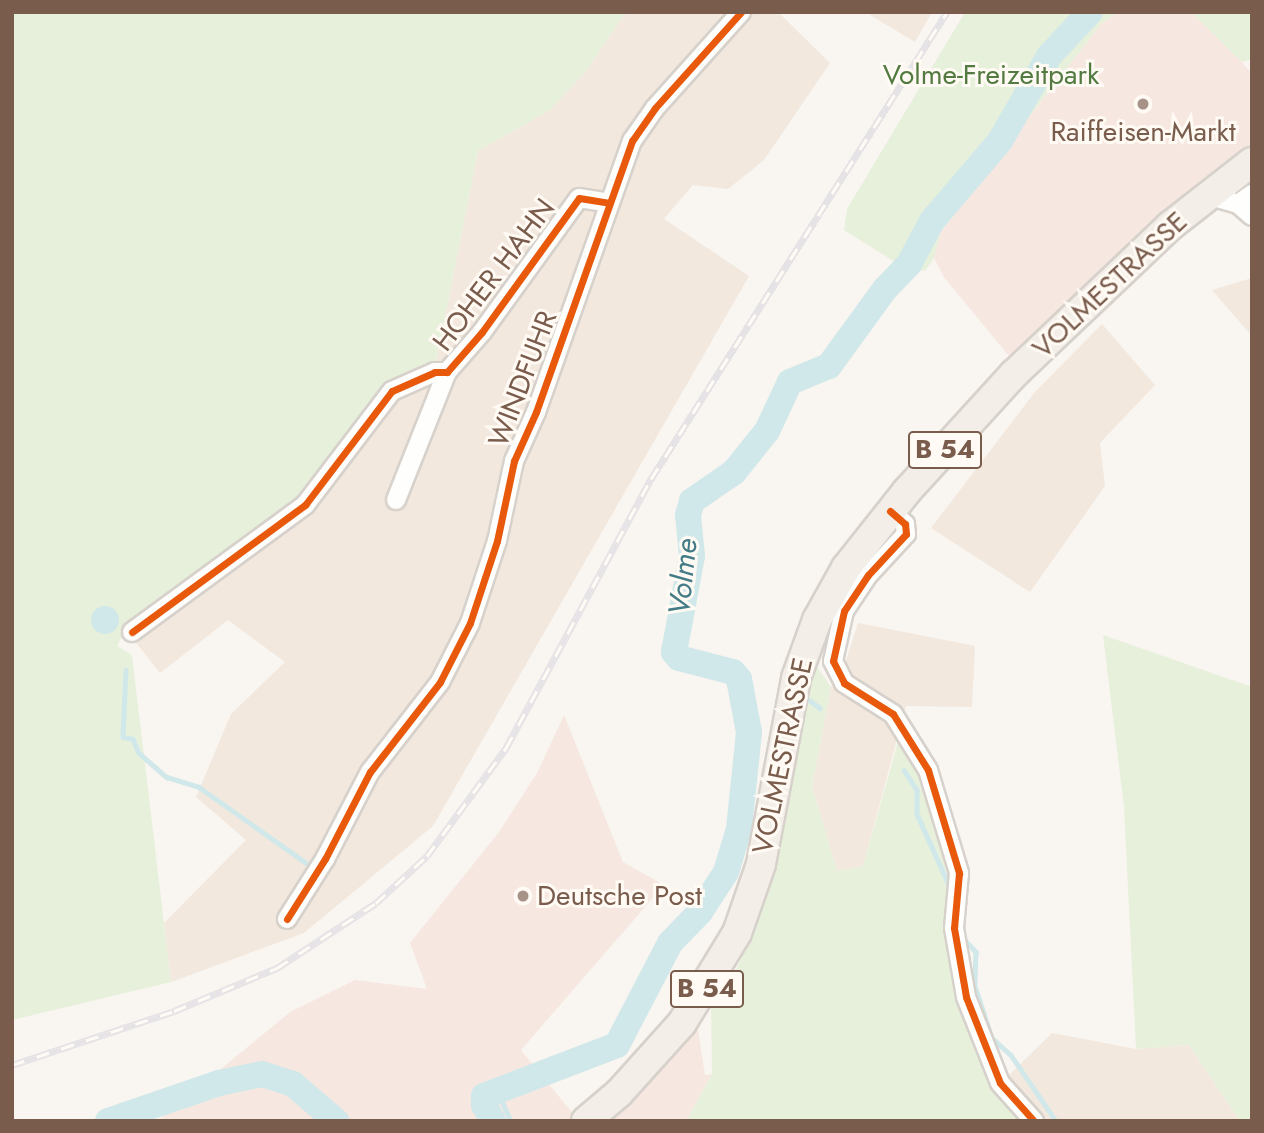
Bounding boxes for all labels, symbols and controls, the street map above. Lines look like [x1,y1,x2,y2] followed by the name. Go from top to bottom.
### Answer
[883,58,1099,92] park label: Volme-Freizeitpark
[1135,96,1151,112] marker: Raiffeisen-Markt
[1050,115,1236,149] place label: Raiffeisen-Markt
[426,192,562,358] street label: HOHER HAHN
[1026,205,1194,365] street label: VOLMESTRASSE
[482,306,564,452] street label: WINDFUHR
[906,428,984,472] road number: B 54
[661,537,705,617] water label: Volme
[746,655,820,857] street label: VOLMESTRASSE
[537,879,702,913] place label: Deutsche Post
[515,888,531,904] marker: Deutsche Post
[668,966,746,1012] road number: B 54

